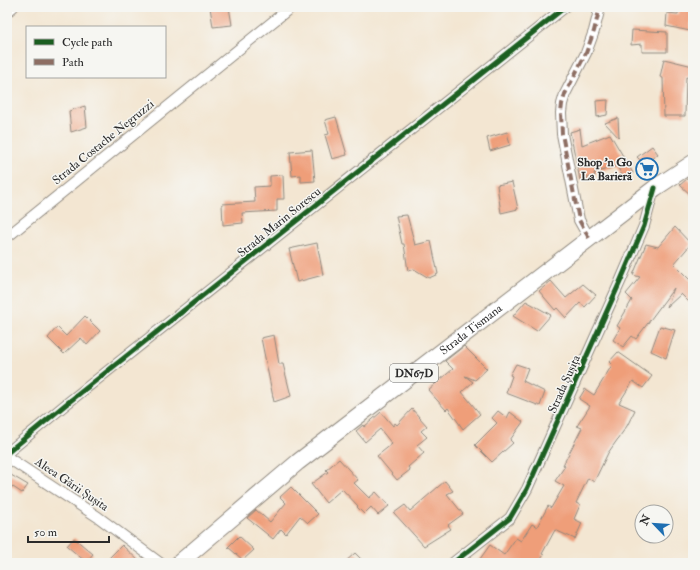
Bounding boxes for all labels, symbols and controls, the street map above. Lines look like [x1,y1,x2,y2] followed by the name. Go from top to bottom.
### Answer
[26,26,166,78] legend
[62,35,113,50] text: Cycle path
[62,55,85,70] text: Path
[49,97,157,188] street label: Strada Costache Negruzzi
[577,155,633,184] place label: Shop 'n Go La Barieră
[634,156,660,182] supermarket icon: Shop 'n Go La Barieră
[234,184,324,261] street label: Strada Marin Sorescu
[437,300,506,358] street label: Strada Tismana
[545,352,584,416] street label: Strada Șușița
[390,364,438,382] road number: DN67D
[31,454,112,515] street label: Aleea Gării Șușita
[634,504,674,544] north arrow
[637,512,654,528] text: N
[28,518,109,544] scale bar
[34,525,58,540] text: 50 m

